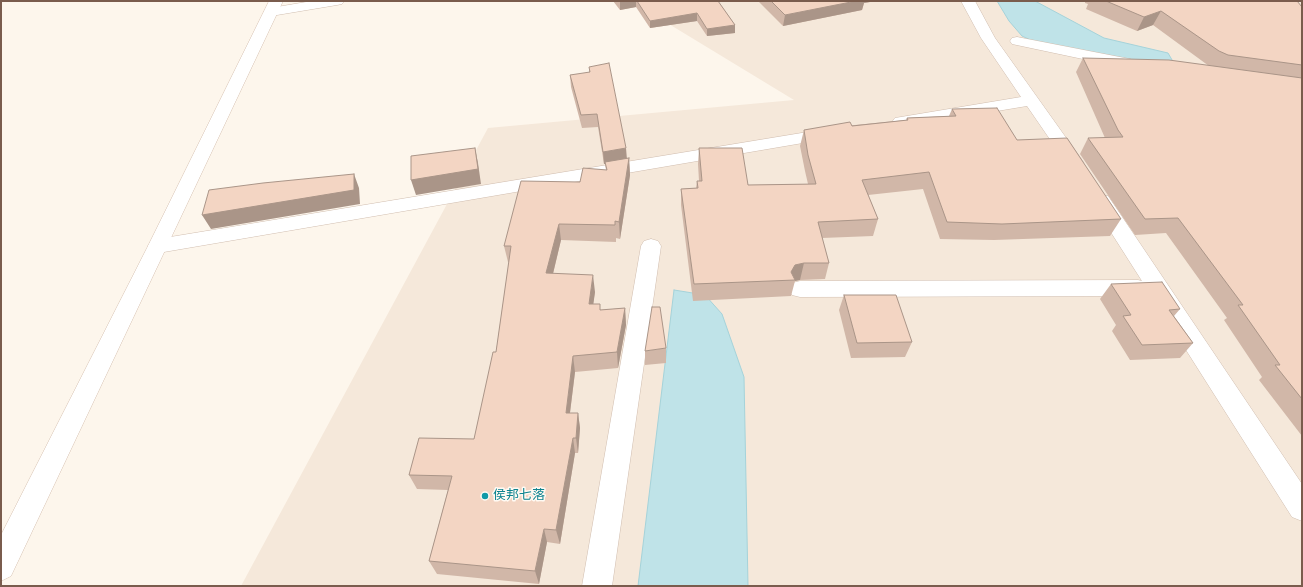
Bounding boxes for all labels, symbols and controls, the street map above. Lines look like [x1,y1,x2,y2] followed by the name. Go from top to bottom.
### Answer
[493,488,545,504] place label: 侯邦七落
[480,491,490,501] marker: 侯邦七落

